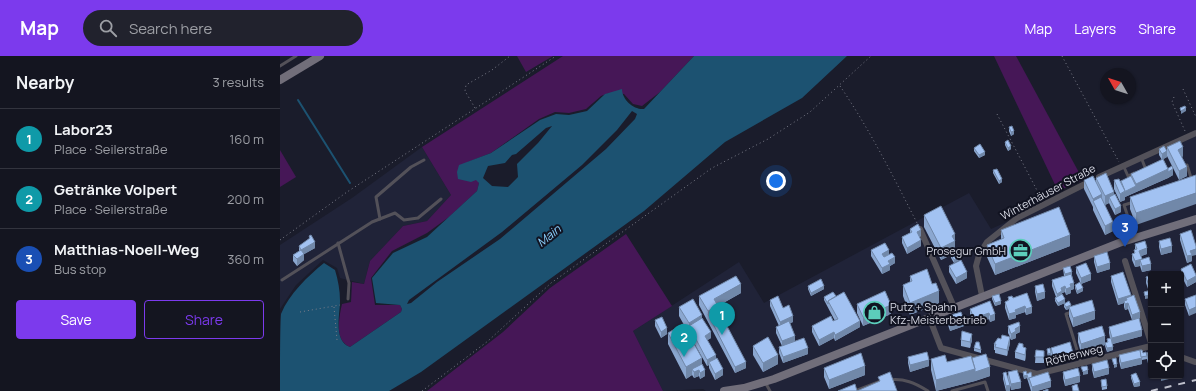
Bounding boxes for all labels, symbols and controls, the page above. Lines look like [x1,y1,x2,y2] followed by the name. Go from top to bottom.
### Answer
[83,10,363,46] search box
[20,15,59,41] text: Map
[97,17,119,39] icon: search
[129,18,212,39] text: Search here
[1024,19,1052,38] text: Map
[1074,19,1116,38] text: Layers
[1138,19,1176,38] text: Share
[1100,68,1136,104] north arrow
[16,71,74,94] text: Nearby
[212,73,264,91] text: 3 results
[54,119,113,140] text: Labor23
[26,130,32,148] text: 1
[229,130,264,148] text: 160 m
[54,140,168,158] text: Place · Seilerstraße
[998,160,1098,223] street label: Winterhäuser Straße
[766,171,786,191] your location
[54,179,177,200] text: Getränke Volpert
[25,190,33,208] text: 2
[227,190,264,208] text: 200 m
[54,200,168,218] text: Place · Seilerstraße
[1112,214,1138,247] pin: 3
[533,220,565,251] water label: Main
[1008,238,1034,264] office icon: Prosegur GmbH
[54,239,199,260] text: Matthias-Noell-Weg
[927,243,1006,258] place label: Prosegur GmbH
[25,250,33,268] text: 3
[227,250,264,268] text: 360 m
[54,260,106,278] text: Bus stop
[1148,271,1184,379] map controls
[1148,271,1184,307] button: +
[890,299,987,327] place label: Putz + Spahn Kfz-Meisterbetrieb
[16,300,136,339] button: Save
[144,300,264,339] button: Share
[861,300,887,326] shop icon: Putz + Spahn Kfz-Meisterbetrieb
[709,302,735,335] pin: 1
[1148,307,1184,343] button: −
[671,324,697,357] pin: 2
[1044,340,1104,369] street label: Röthenweg
[1148,343,1184,379] button: locate

